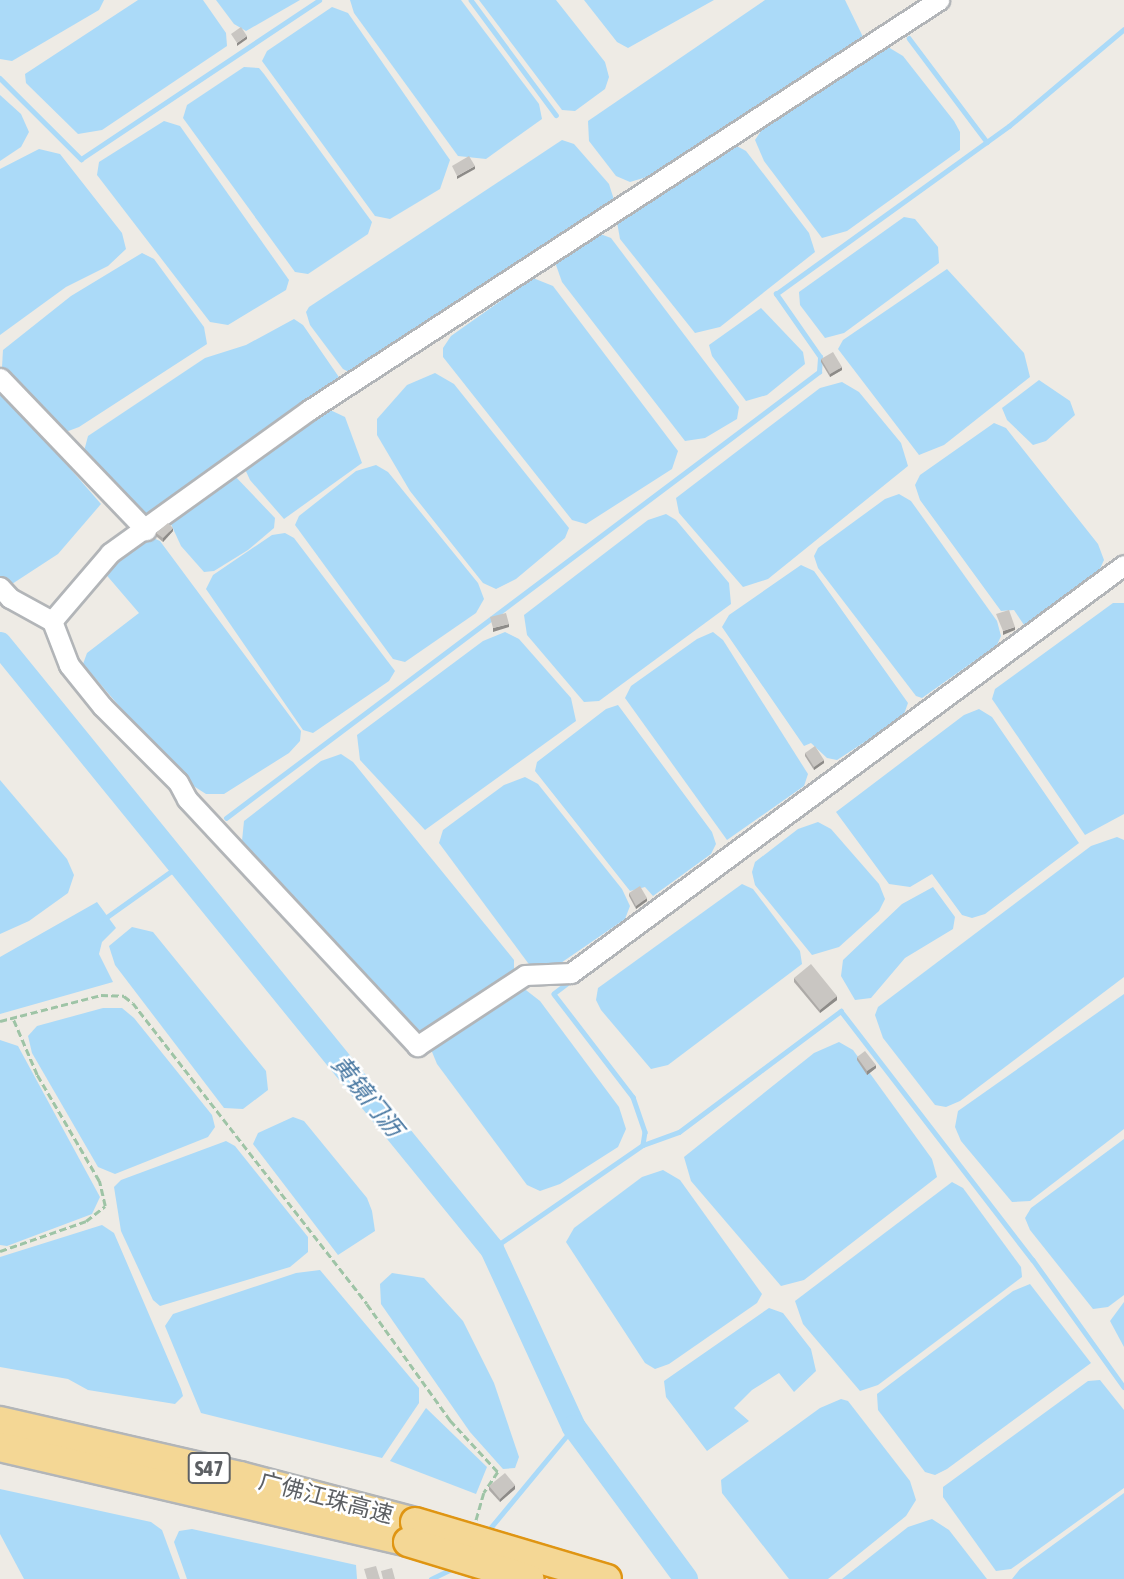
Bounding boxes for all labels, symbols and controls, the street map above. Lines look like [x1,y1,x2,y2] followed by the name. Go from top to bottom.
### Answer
[326,1050,408,1142] water label: 黄镜门沥
[186,1450,232,1486] road number: S47
[256,1467,396,1529] street label: 广佛江珠高速

